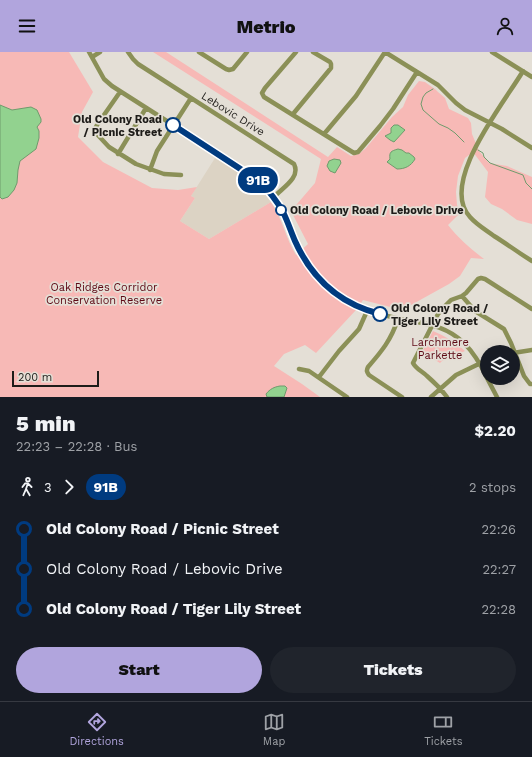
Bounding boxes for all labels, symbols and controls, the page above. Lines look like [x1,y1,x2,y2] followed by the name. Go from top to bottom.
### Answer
[16,15,38,37] icon: menu
[494,15,516,37] icon: person
[236,16,296,37] text: Metrio
[199,89,267,139] street label: Lebovic Drive
[73,113,162,139] place label: Old Colony Road / Picnic Street
[165,117,181,133] marker: Old Colony Road / Picnic Street
[235,167,281,193] line badge: 91B
[246,172,270,188] text: 91B
[275,204,287,216] marker: Old Colony Road / Lebovic Drive
[290,204,464,217] place label: Old Colony Road / Lebovic Drive
[46,281,162,307] park label: Oak Ridges Corridor Conservation Reserve
[391,302,488,328] place label: Old Colony Road / Tiger Lily Street
[372,306,388,322] marker: Old Colony Road / Tiger Lily Street
[411,336,469,362] park label: Larchmere Parkette
[480,345,520,385] map controls
[480,345,520,385] button: layers
[12,369,99,388] scale bar
[18,371,52,384] text: 200 m
[16,411,76,436] text: 5 min
[474,422,516,440] text: $2.20
[16,439,137,454] text: 22:23 – 22:28 · Bus
[16,476,38,498] icon: walk
[58,476,80,498] icon: forward
[94,479,118,495] text: 91B
[44,480,52,495] text: 3
[469,480,516,495] text: 2 stops
[46,520,279,538] text: Old Colony Road / Picnic Street
[482,522,516,537] text: 22:26
[46,560,283,578] text: Old Colony Road / Lebovic Drive
[482,562,516,577] text: 22:27
[46,600,301,618] text: Old Colony Road / Tiger Lily Street
[481,602,516,617] text: 22:28
[16,647,262,693] button: Start
[270,647,516,693] button: Tickets
[69,711,124,748] tab: Directions
[263,711,285,748] tab: Map
[424,711,462,748] tab: Tickets

